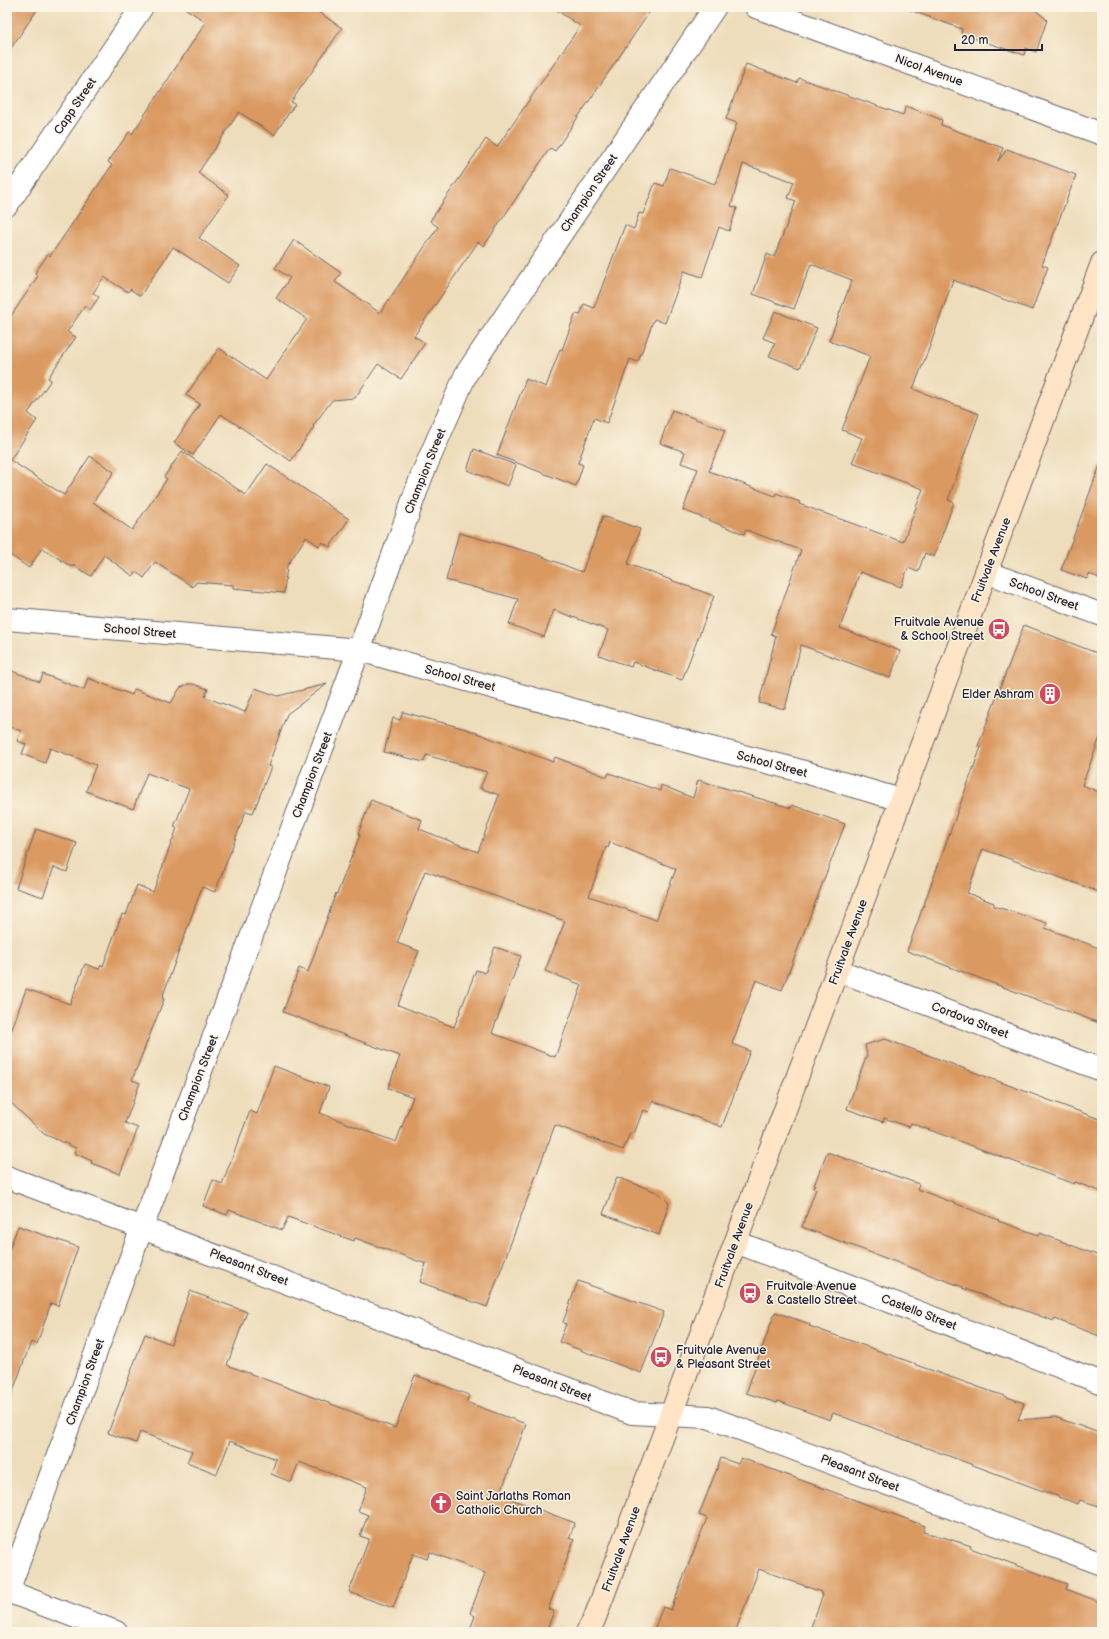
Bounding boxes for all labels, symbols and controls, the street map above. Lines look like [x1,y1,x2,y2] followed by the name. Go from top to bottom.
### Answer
[955,26,1042,52] scale bar
[961,33,988,48] text: 20 m
[893,51,965,90] street label: Nicol Avenue
[51,75,100,138] street label: Capp Street
[558,151,621,235] street label: Champion Street
[401,426,450,516] street label: Champion Street
[968,515,1015,605] street label: Fruitvale Avenue
[1007,575,1081,614] street label: School Street
[894,615,984,644] place label: Fruitvale Avenue & School Street
[986,616,1012,642] bus stop icon: Fruitvale Avenue & School Street
[103,621,177,642] street label: School Street
[423,662,497,695] street label: School Street
[1037,681,1063,707] building icon: Elder Ashram
[962,687,1034,702] place label: Elder Ashram
[289,730,336,820] street label: Champion Street
[735,748,809,781] street label: School Street
[826,897,871,987] street label: Fruitvale Avenue
[929,999,1011,1042] street label: Cordova Street
[175,1033,222,1123] street label: Champion Street
[712,1200,757,1290] street label: Fruitvale Avenue
[207,1246,291,1289] street label: Pleasant Street
[766,1279,857,1308] place label: Fruitvale Avenue & Castello Street
[737,1280,763,1306] bus stop icon: Fruitvale Avenue & Castello Street
[879,1291,959,1334] street label: Castello Street
[63,1336,108,1428] street label: Champion Street
[676,1343,771,1372] place label: Fruitvale Avenue & Pleasant Street
[648,1344,674,1370] bus stop icon: Fruitvale Avenue & Pleasant Street
[510,1362,594,1405] street label: Pleasant Street
[818,1452,902,1495] street label: Pleasant Street
[456,1489,571,1518] place label: Saint Jarlaths Roman Catholic Church
[428,1490,454,1516] church icon: Saint Jarlaths Roman Catholic Church
[599,1504,644,1594] street label: Fruitvale Avenue

